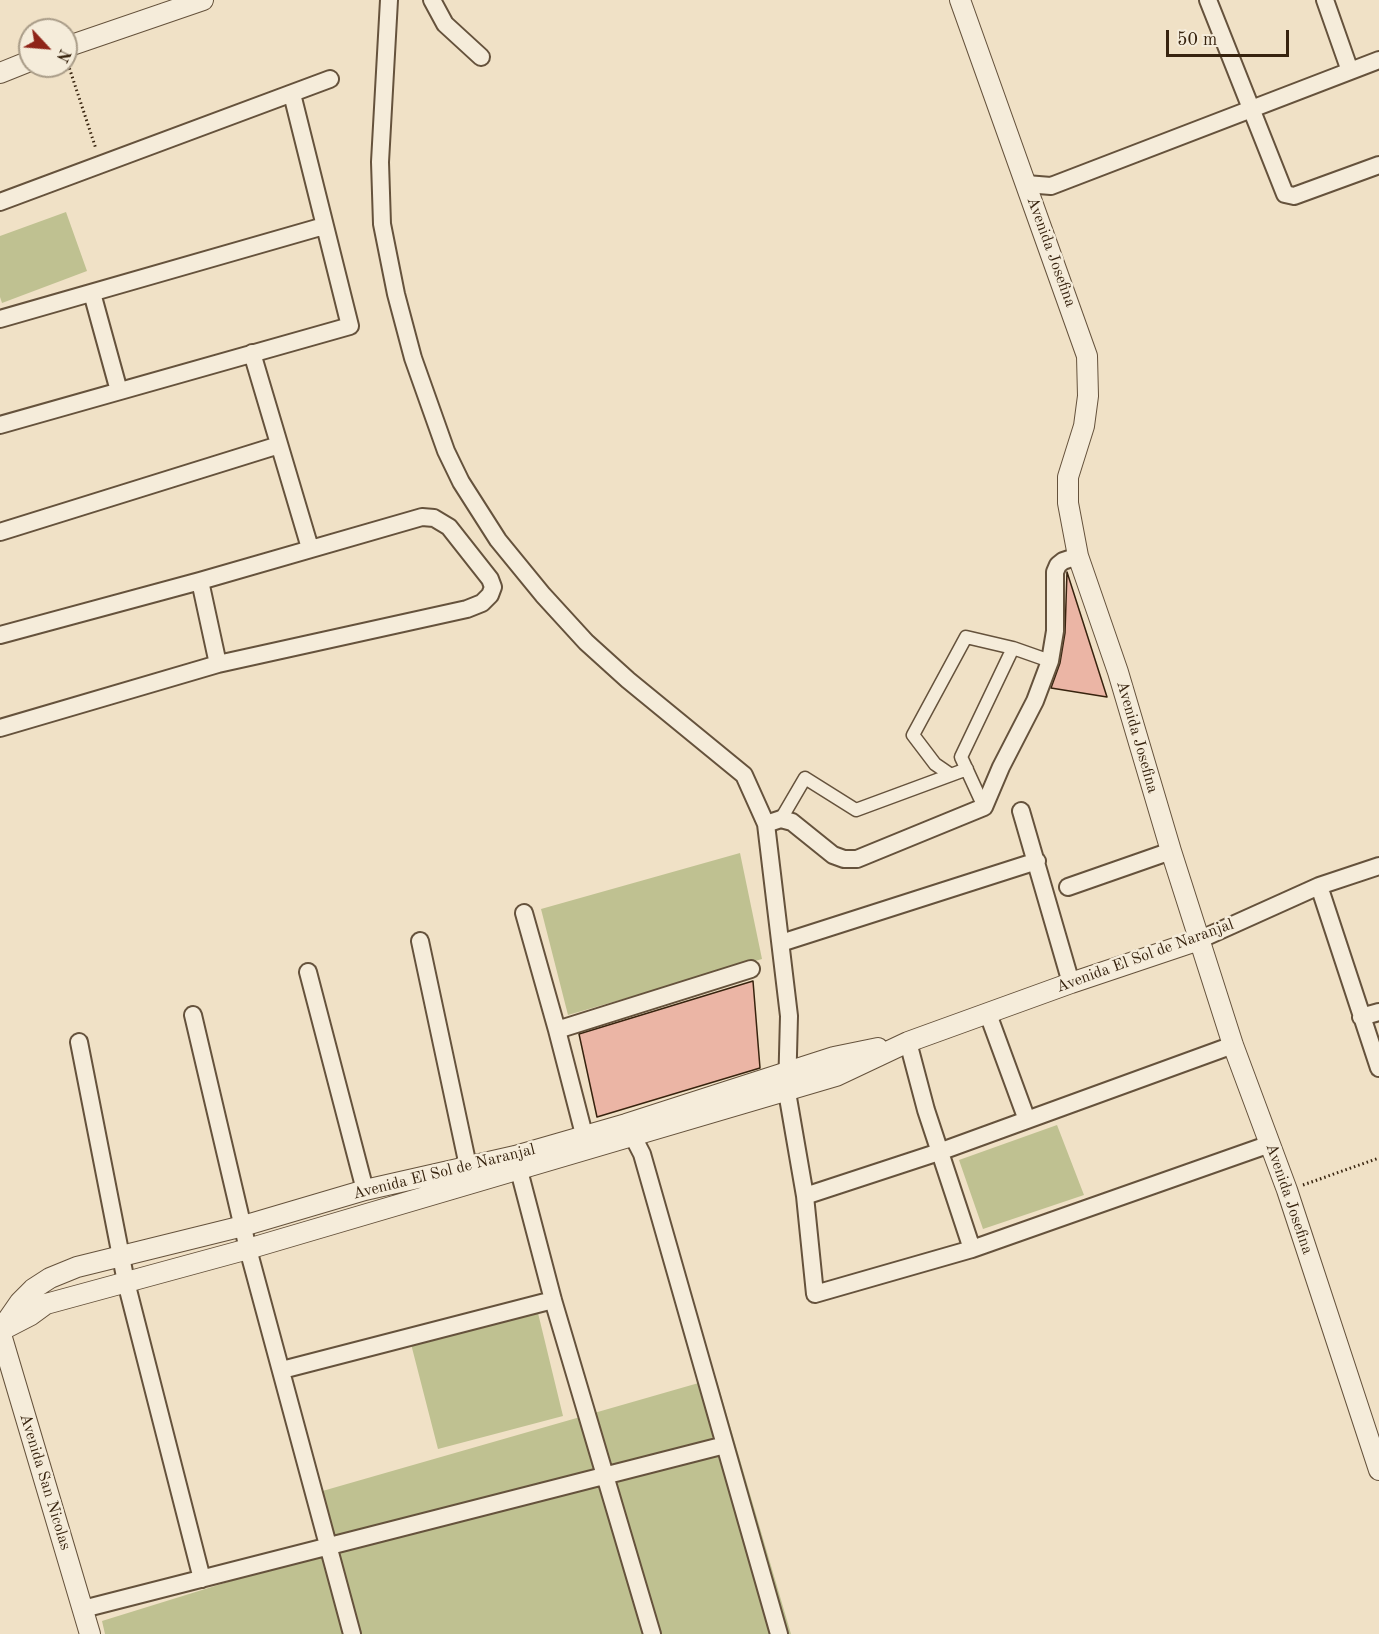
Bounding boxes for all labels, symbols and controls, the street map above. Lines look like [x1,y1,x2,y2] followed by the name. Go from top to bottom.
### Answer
[18,18,78,78] north arrow
[1169,18,1292,56] scale bar
[1177,31,1217,49] text: 50 m
[53,46,72,64] text: N
[1022,194,1080,310] street label: Avenida Josefina
[1112,679,1162,795] street label: Avenida Josefina
[1054,915,1236,997] street label: Avenida El Sol de Naranjal
[351,1140,537,1204] street label: Avenida El Sol de Naranjal
[1261,1141,1317,1257] street label: Avenida Josefina
[15,1411,75,1553] street label: Avenida San Nicolas

